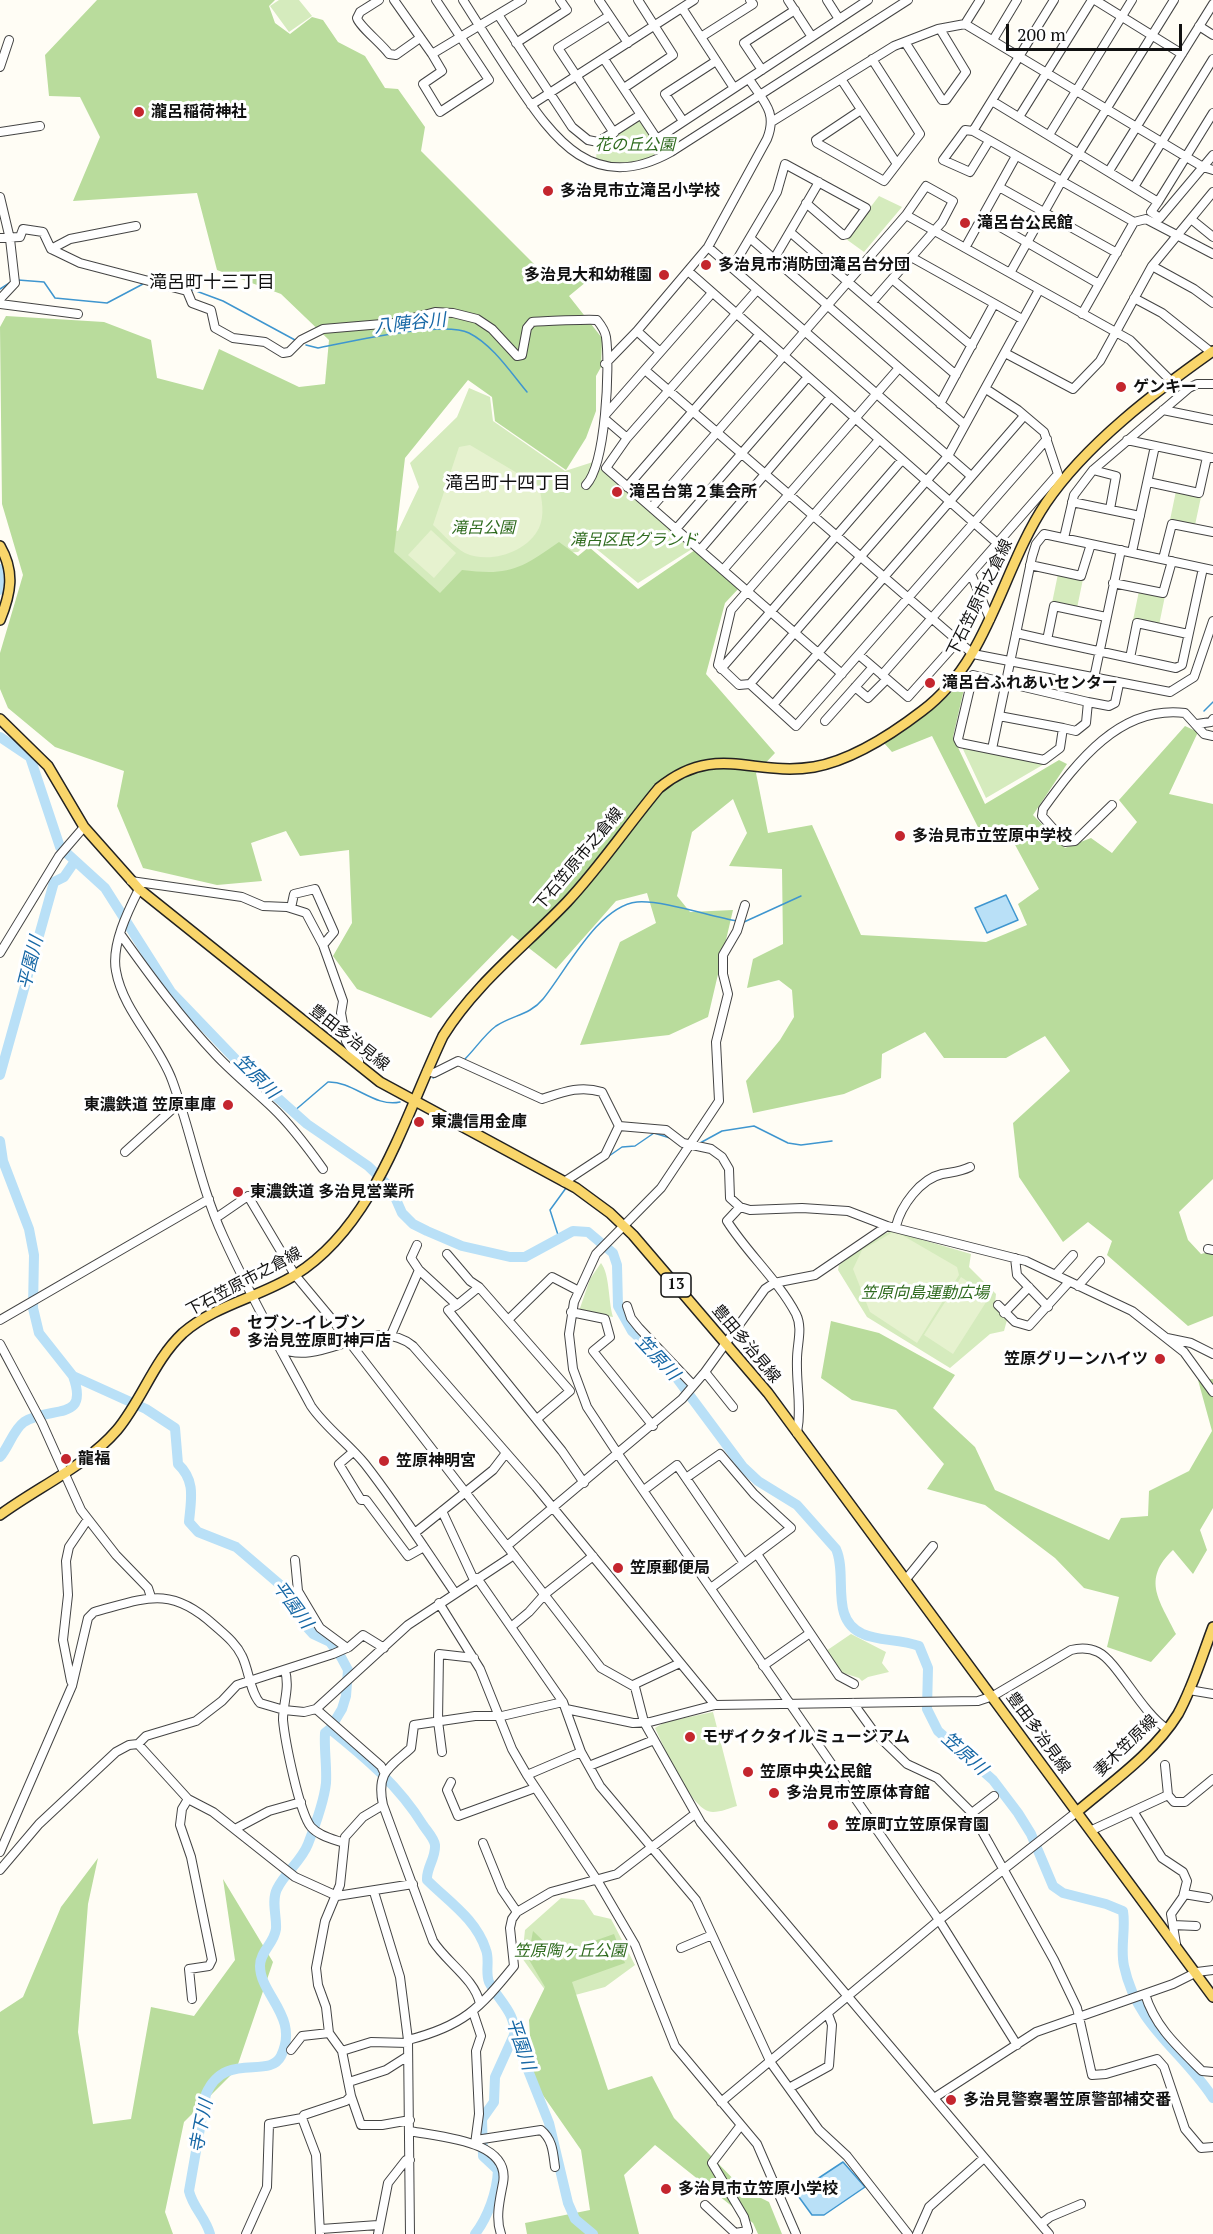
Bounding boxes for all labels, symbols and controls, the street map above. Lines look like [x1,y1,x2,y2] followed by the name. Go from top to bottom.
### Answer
[1009,12,1184,50] scale bar
[1017,22,1066,46] text: 200 m
[151,102,247,122] place label: 瀧呂稲荷神社
[132,105,146,119] marker: 瀧呂稲荷神社
[595,135,675,155] park label: 花の丘公園
[560,181,720,201] place label: 多治見市立滝呂小学校
[541,184,555,198] marker: 多治見市立滝呂小学校
[977,213,1073,233] place label: 滝呂台公民館
[958,216,972,230] marker: 滝呂台公民館
[718,255,910,275] place label: 多治見市消防団滝呂台分団
[699,258,713,272] marker: 多治見市消防団滝呂台分団
[524,265,652,285] place label: 多治見大和幼稚園
[657,268,671,282] marker: 多治見大和幼稚園
[149,272,275,294] district label: 滝呂町十三丁目
[373,309,447,339] water label: 八陣谷川
[1133,377,1197,397] place label: ゲンキー
[1114,380,1128,394] marker: ゲンキー
[445,473,571,495] district label: 滝呂町十四丁目
[629,482,757,502] place label: 滝呂台第２集会所
[610,485,624,499] marker: 滝呂台第２集会所
[451,518,515,538] park label: 滝呂公園
[570,530,698,550] park label: 滝呂区民グランド
[943,536,1017,660] street label: 下石笠原市之倉線
[942,673,1118,693] place label: 滝呂台ふれあいセンター
[923,676,937,690] marker: 滝呂台ふれあいセンター
[531,804,627,914] street label: 下石笠原市之倉線
[912,826,1072,846] place label: 多治見市立笠原中学校
[893,829,907,843] marker: 多治見市立笠原中学校
[14,934,48,992] water label: 平園川
[305,1001,393,1075] street label: 豊田多治見線
[229,1050,283,1104] water label: 笠原川
[84,1095,216,1115] place label: 東濃鉄道 笠原車庫
[221,1098,235,1112] marker: 東濃鉄道 笠原車庫
[431,1112,527,1132] place label: 東濃信用金庫
[412,1115,426,1129] marker: 東濃信用金庫
[250,1182,414,1202] place label: 東濃鉄道 多治見営業所
[231,1185,245,1199] marker: 東濃鉄道 多治見営業所
[183,1243,305,1321] street label: 下石笠原市之倉線
[661,1273,691,1297] road number: 13
[861,1283,989,1303] park label: 笠原向島運動広場
[708,1301,784,1387] street label: 豊田多治見線
[247,1313,391,1351] place label: セブン-イレブン 多治見笠原町神戸店
[228,1325,242,1339] marker: セブン-イレブン 多治見笠原町神戸店
[631,1331,683,1385] water label: 笠原川
[1004,1349,1148,1369] place label: 笠原グリーンハイツ
[1153,1352,1167,1366] marker: 笠原グリーンハイツ
[78,1449,110,1469] place label: 龍福
[396,1451,476,1471] place label: 笠原神明宮
[59,1452,73,1466] marker: 龍福
[377,1454,391,1468] marker: 笠原神明宮
[630,1558,710,1578] place label: 笠原郵便局
[611,1561,625,1575] marker: 笠原郵便局
[267,1577,317,1633] water label: 平園川
[1002,1689,1074,1777] street label: 豊田多治見線
[1091,1711,1161,1781] street label: 妻木笠原線
[702,1727,910,1747] place label: モザイクタイルミュージアム
[937,1728,991,1780] water label: 笠原川
[683,1730,697,1744] marker: モザイクタイルミュージアム
[760,1762,872,1782] place label: 笠原中央公民館
[741,1765,755,1779] marker: 笠原中央公民館
[786,1783,930,1803] place label: 多治見市笠原体育館
[767,1786,781,1800] marker: 多治見市笠原体育館
[845,1815,989,1835] place label: 笠原町立笠原保育園
[826,1818,840,1832] marker: 笠原町立笠原保育園
[514,1941,626,1961] park label: 笠原陶ヶ丘公園
[501,2015,539,2073] water label: 平園川
[963,2090,1171,2110] place label: 多治見警察署笠原警部補交番
[944,2093,958,2107] marker: 多治見警察署笠原警部補交番
[186,2097,218,2155] water label: 寺下川
[678,2179,838,2199] place label: 多治見市立笠原小学校
[659,2182,673,2196] marker: 多治見市立笠原小学校

